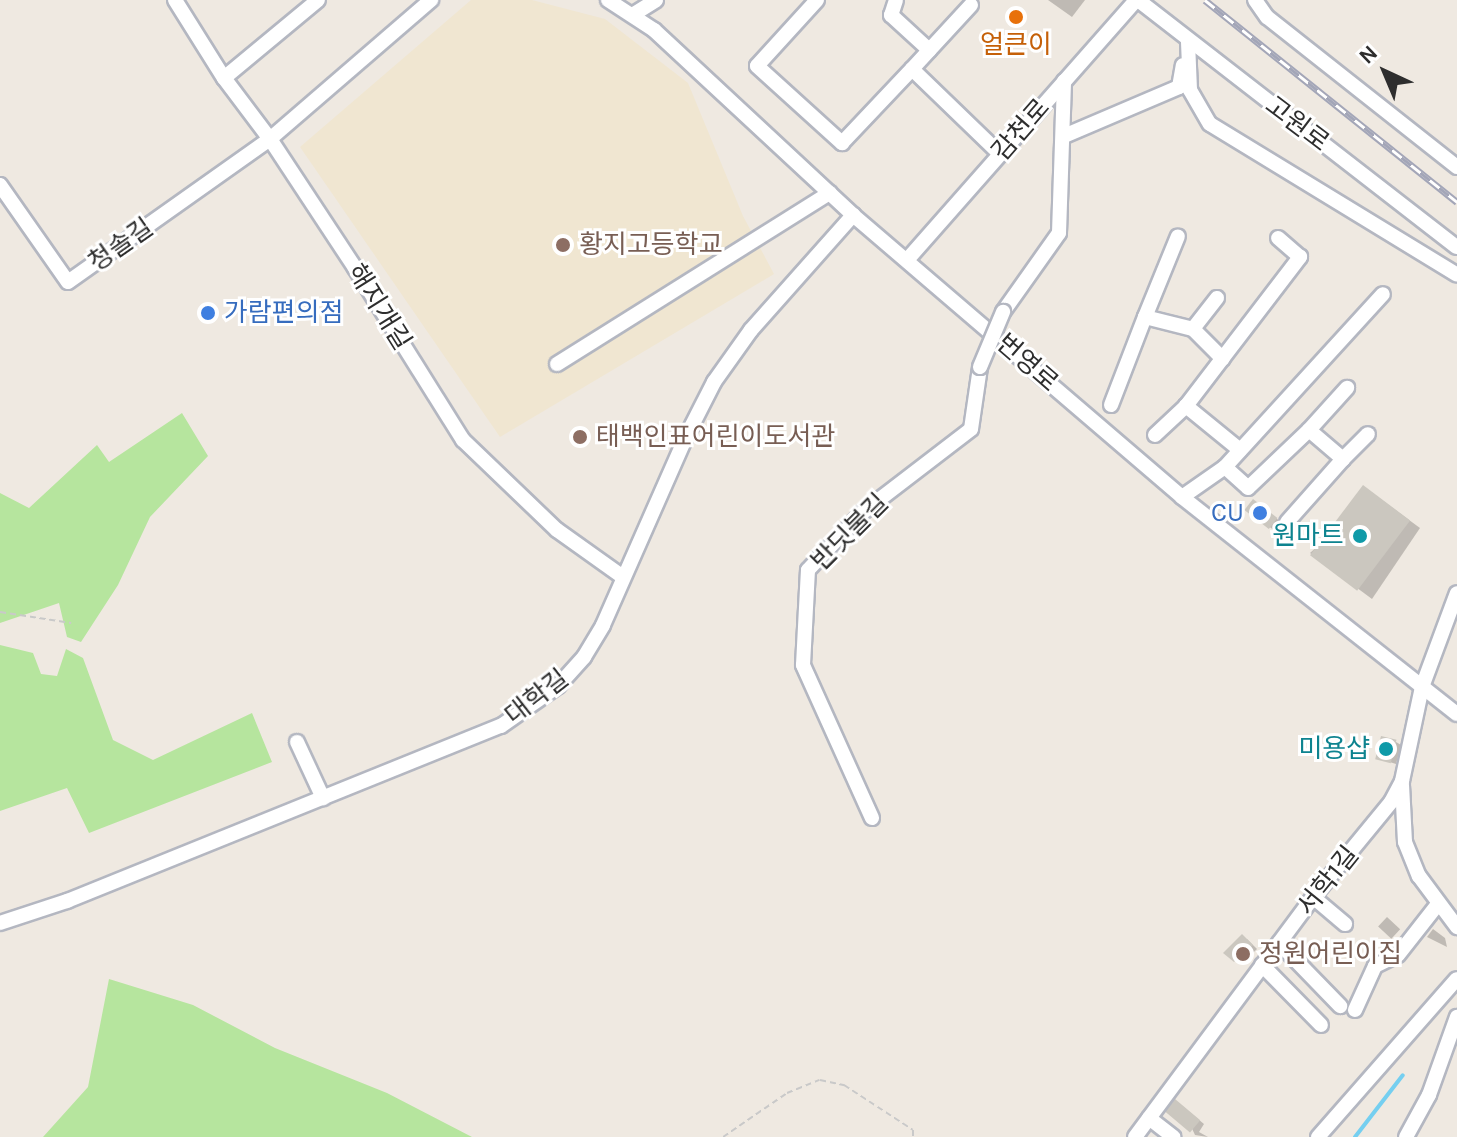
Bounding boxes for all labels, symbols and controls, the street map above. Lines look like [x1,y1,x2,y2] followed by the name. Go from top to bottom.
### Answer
[1007,8,1025,26] marker: 얼큰이
[980,29,1052,61] place label: 얼큰이
[1345,32,1425,112] north arrow
[1354,40,1383,70] text: N
[1259,90,1335,158] street label: 고원로
[986,93,1056,167] street label: 감천로
[83,212,159,278] street label: 청솔길
[579,229,723,261] place label: 황지고등학교
[554,236,572,254] marker: 황지고등학교
[340,258,418,356] street label: 해지개길
[224,297,344,329] place label: 가람편의점
[199,304,217,322] marker: 가람편의점
[990,328,1064,398] street label: 번영로
[596,421,835,453] place label: 태백인표어린이도서관
[571,428,589,446] marker: 태백인표어린이도서관
[805,487,895,577] street label: 반딧불길
[1211,497,1244,529] place label: CU
[1251,504,1269,522] marker: CU
[1272,520,1344,552] place label: 원마트
[1351,527,1369,545] marker: 원마트
[499,663,575,731] street label: 대학길
[1298,733,1370,765] place label: 미용샵
[1377,740,1395,758] marker: 미용샵
[1291,840,1365,922] street label: 서학1길
[1259,938,1403,970] place label: 정원어린이집
[1234,945,1252,963] marker: 정원어린이집

